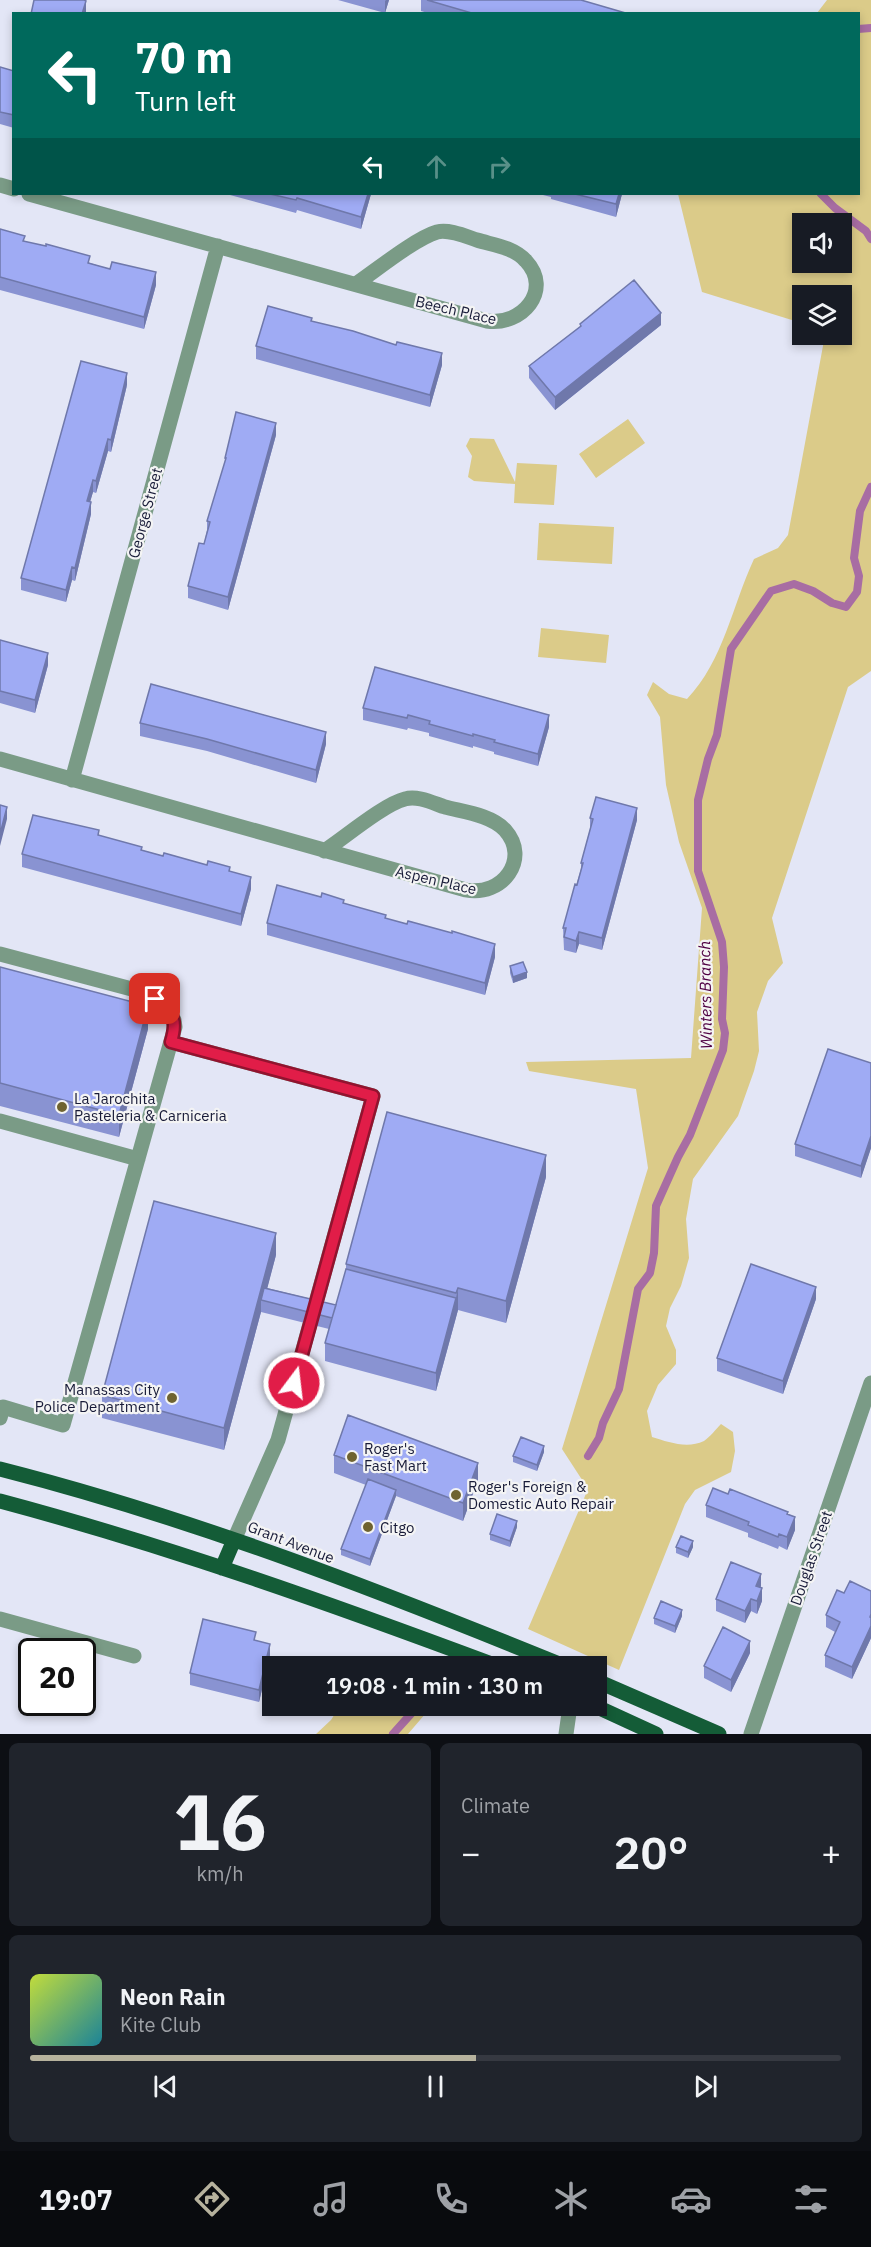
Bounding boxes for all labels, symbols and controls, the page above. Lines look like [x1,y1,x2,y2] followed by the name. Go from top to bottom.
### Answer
[135,30,233,85] text: 70 m
[36,36,114,114] icon: left
[135,83,236,118] text: Turn left
[357,150,390,183] icon: left
[420,150,453,183] icon: ahead
[483,150,516,183] icon: right
[792,213,852,345] map controls
[792,213,852,273] button: sound
[792,285,852,345] button: layers
[414,291,498,329] street label: Beech Place
[124,466,166,560] street label: George Street
[394,861,478,899] street label: Aspen Place
[694,941,716,1049] water label: Winters Branch
[129,973,180,1024] pin
[138,982,171,1015] icon: arrive
[74,1089,227,1125] place label: La Jarochita Pasteleria & Carniceria
[55,1100,69,1114] marker: La Jarochita Pasteleria & Carniceria
[262,1351,326,1415] position arrow
[35,1380,161,1416] place label: Manassas City Police Department
[165,1391,179,1405] marker: Manassas City Police Department
[364,1439,427,1475] place label: Roger's Fast Mart
[345,1450,359,1464] marker: Roger's Fast Mart
[468,1477,614,1513] place label: Roger's Foreign & Domestic Auto Repair
[449,1488,463,1502] marker: Roger's Foreign & Domestic Auto Repair
[786,1508,836,1608] street label: Douglas Street
[245,1517,337,1567] street label: Grant Avenue
[380,1518,414,1537] place label: Citgo
[361,1520,375,1534] marker: Citgo
[18,1638,96,1716] speed limit sign: 20
[326,1671,543,1700] text: 19:08 · 1 min · 130 m
[173,1770,267,1871] text: 16
[461,1792,530,1819] text: Climate
[613,1823,689,1881] text: 20°
[461,1831,481,1874] text: −
[821,1831,841,1874] text: +
[196,1860,244,1887] text: km/h
[120,1982,226,2011] text: Neon Rain
[120,2011,201,2038] text: Kite Club
[149,2070,182,2103] icon: previous
[419,2070,452,2103] icon: pause
[689,2070,722,2103] icon: next
[191,2178,233,2220] icon: directions
[310,2178,352,2220] icon: music
[430,2178,472,2220] icon: phone
[550,2178,592,2220] icon: climate
[670,2178,712,2220] icon: car
[790,2178,832,2220] icon: filters
[39,2182,113,2217] text: 19:07

